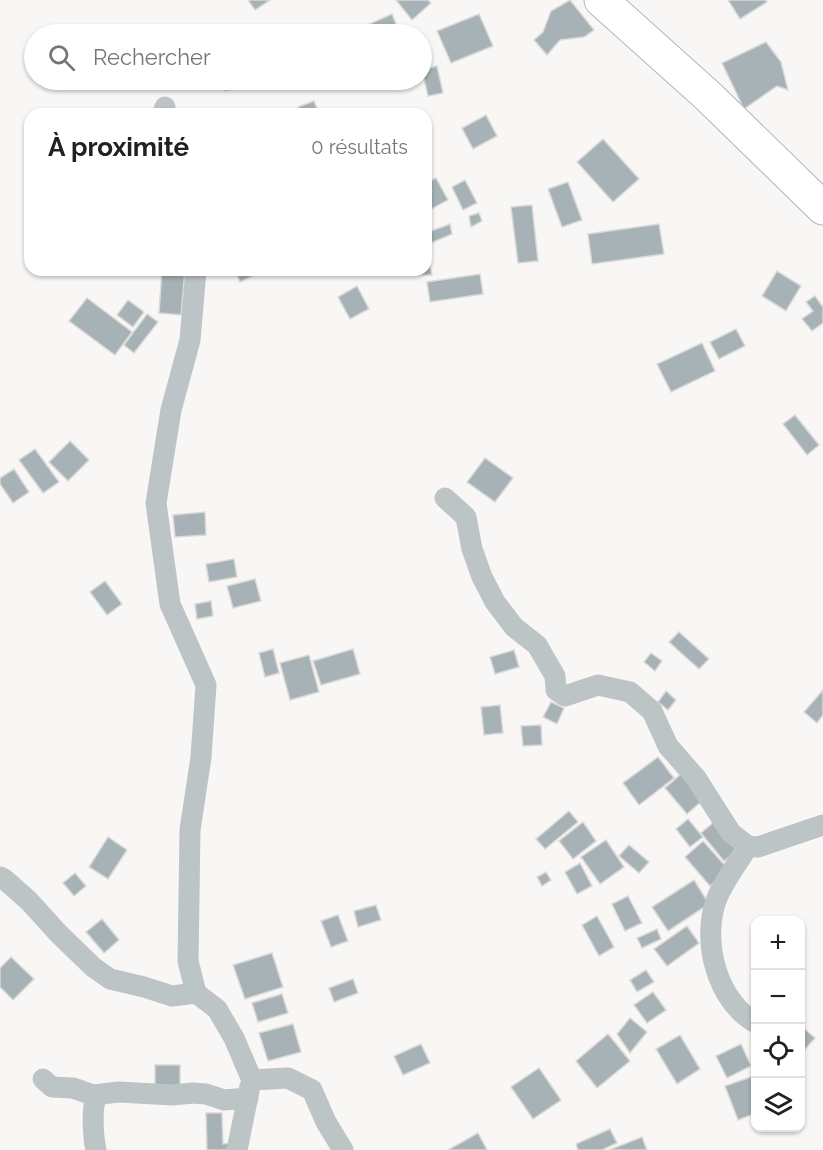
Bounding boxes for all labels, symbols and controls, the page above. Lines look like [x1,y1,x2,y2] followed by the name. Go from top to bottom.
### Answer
[24,24,432,90] search box
[45,41,78,74] icon: search
[93,44,211,70] text: Rechercher
[48,132,189,162] text: À proximité
[311,135,408,159] text: 0 résultats
[751,916,805,1132] map controls
[751,916,805,970] button: +
[751,970,805,1024] button: −
[751,1024,805,1078] button: locate
[751,1078,805,1132] button: layers

